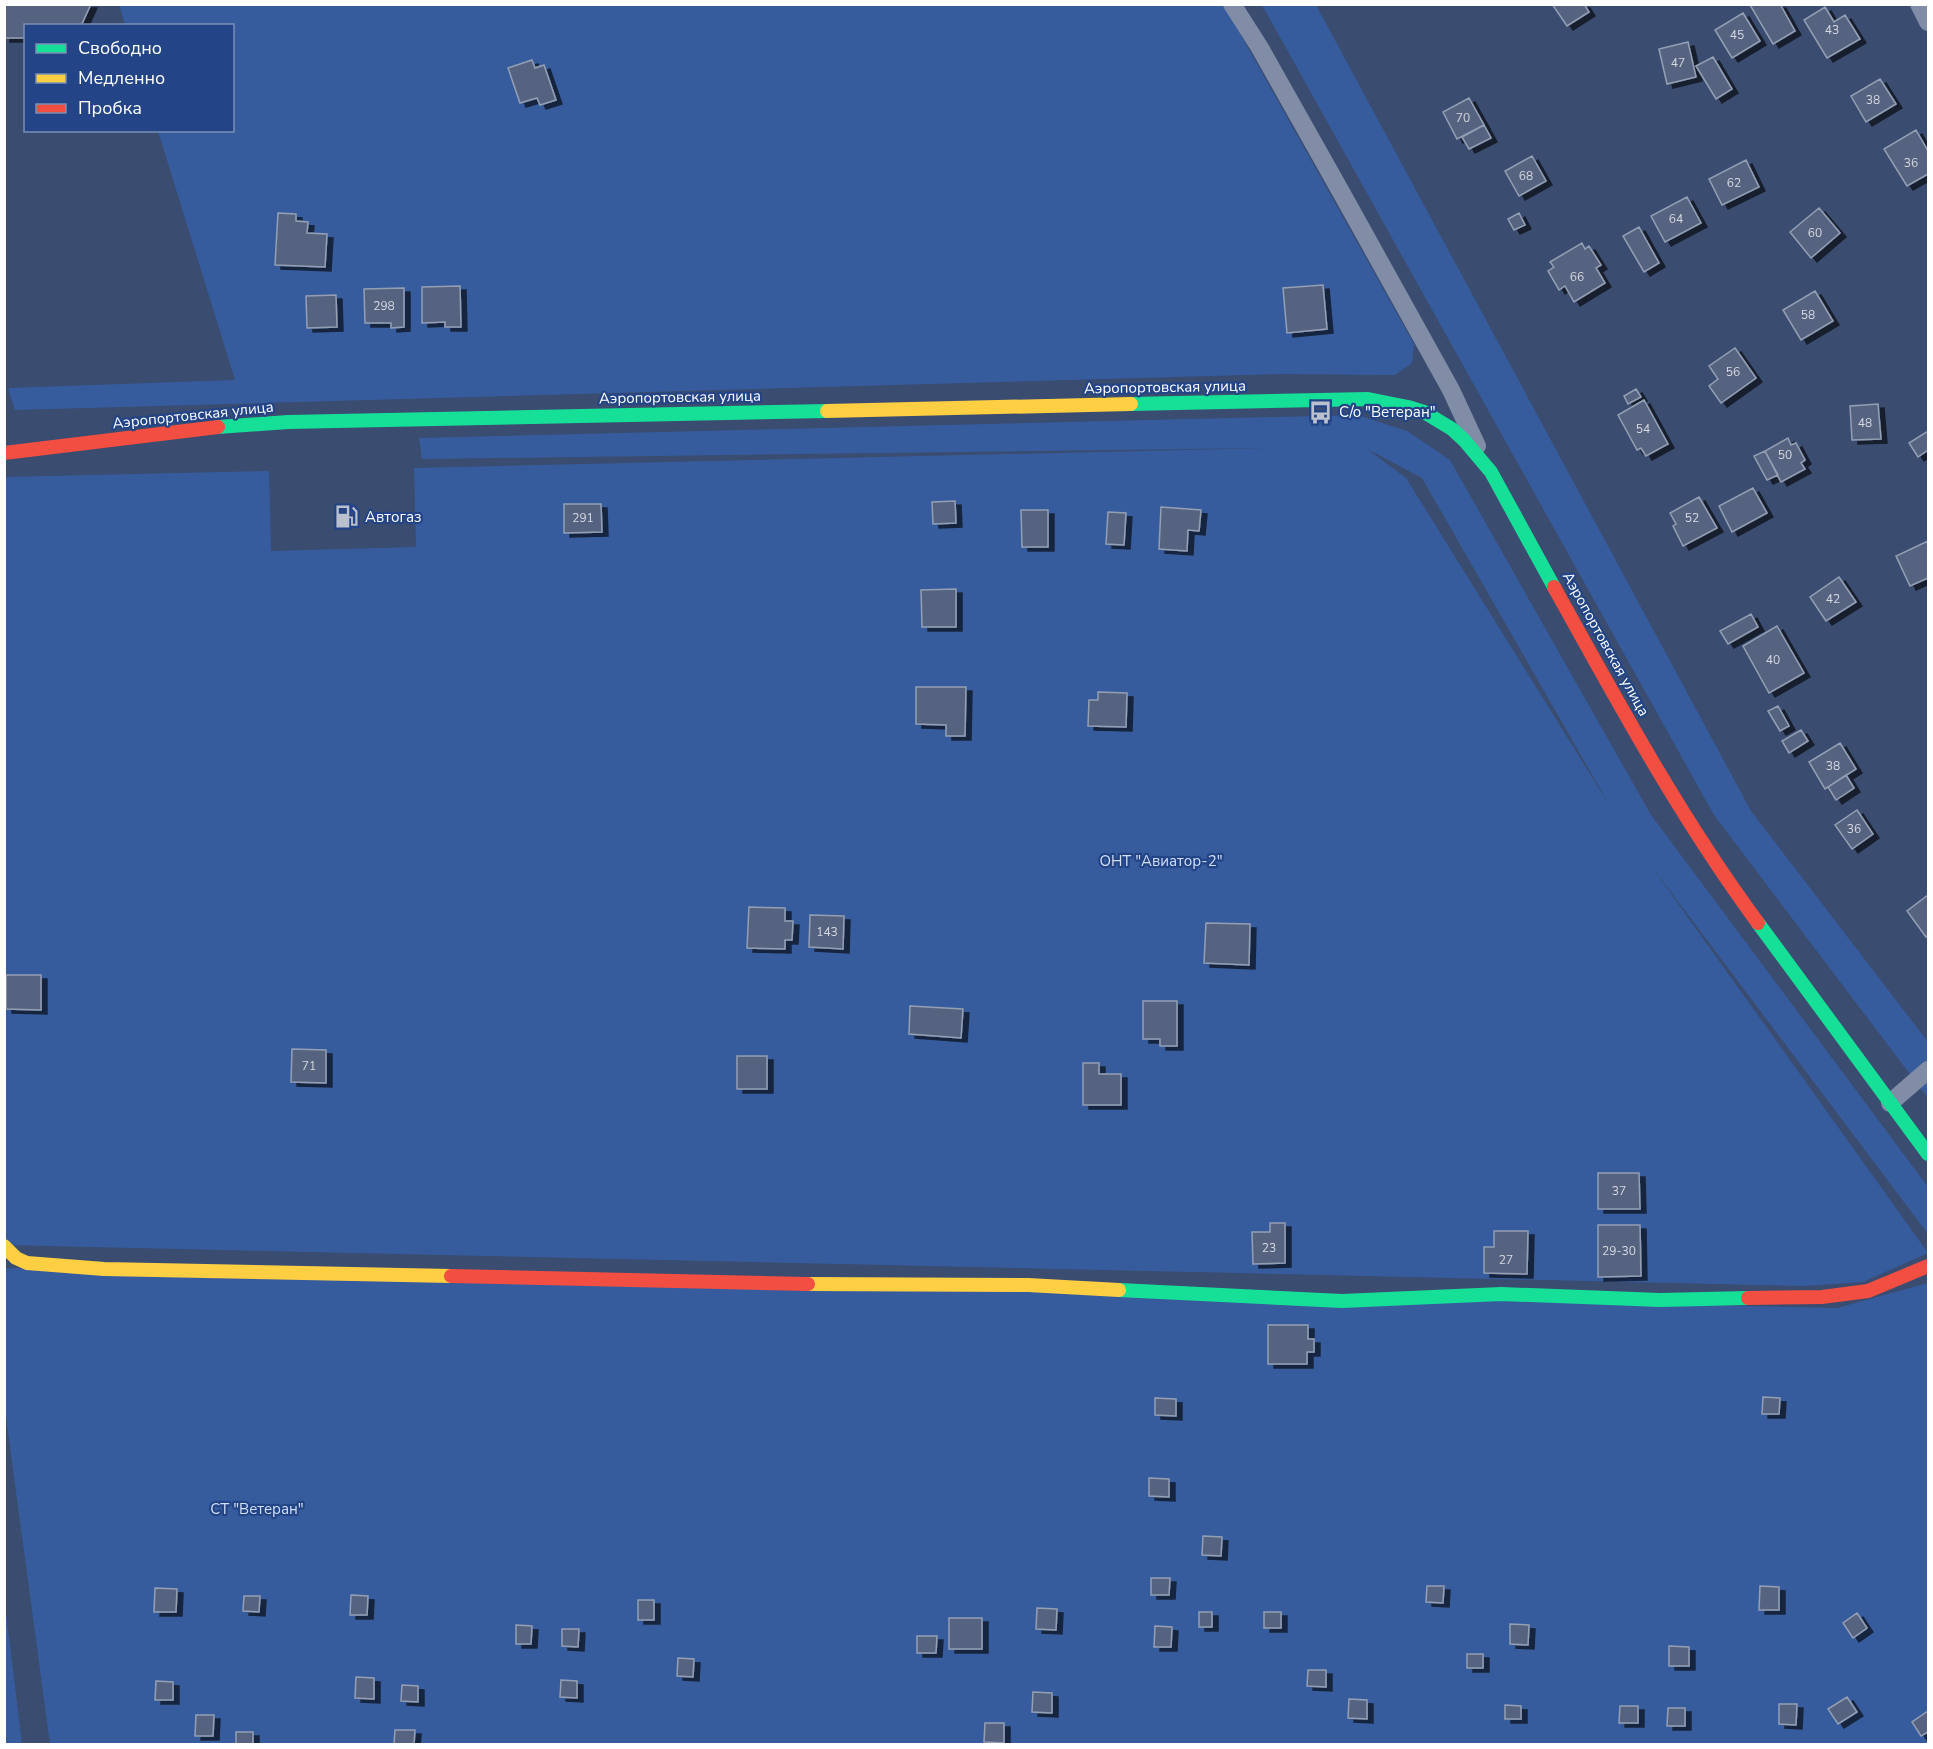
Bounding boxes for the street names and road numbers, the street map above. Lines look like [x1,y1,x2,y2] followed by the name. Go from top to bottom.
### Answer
[1084,376,1246,398] street label: Аэропортовская улица
[599,386,761,408] street label: Аэропортовская улица
[111,397,275,433] street label: Аэропортовская улица
[1558,568,1654,720] street label: Аэропортовская улица

